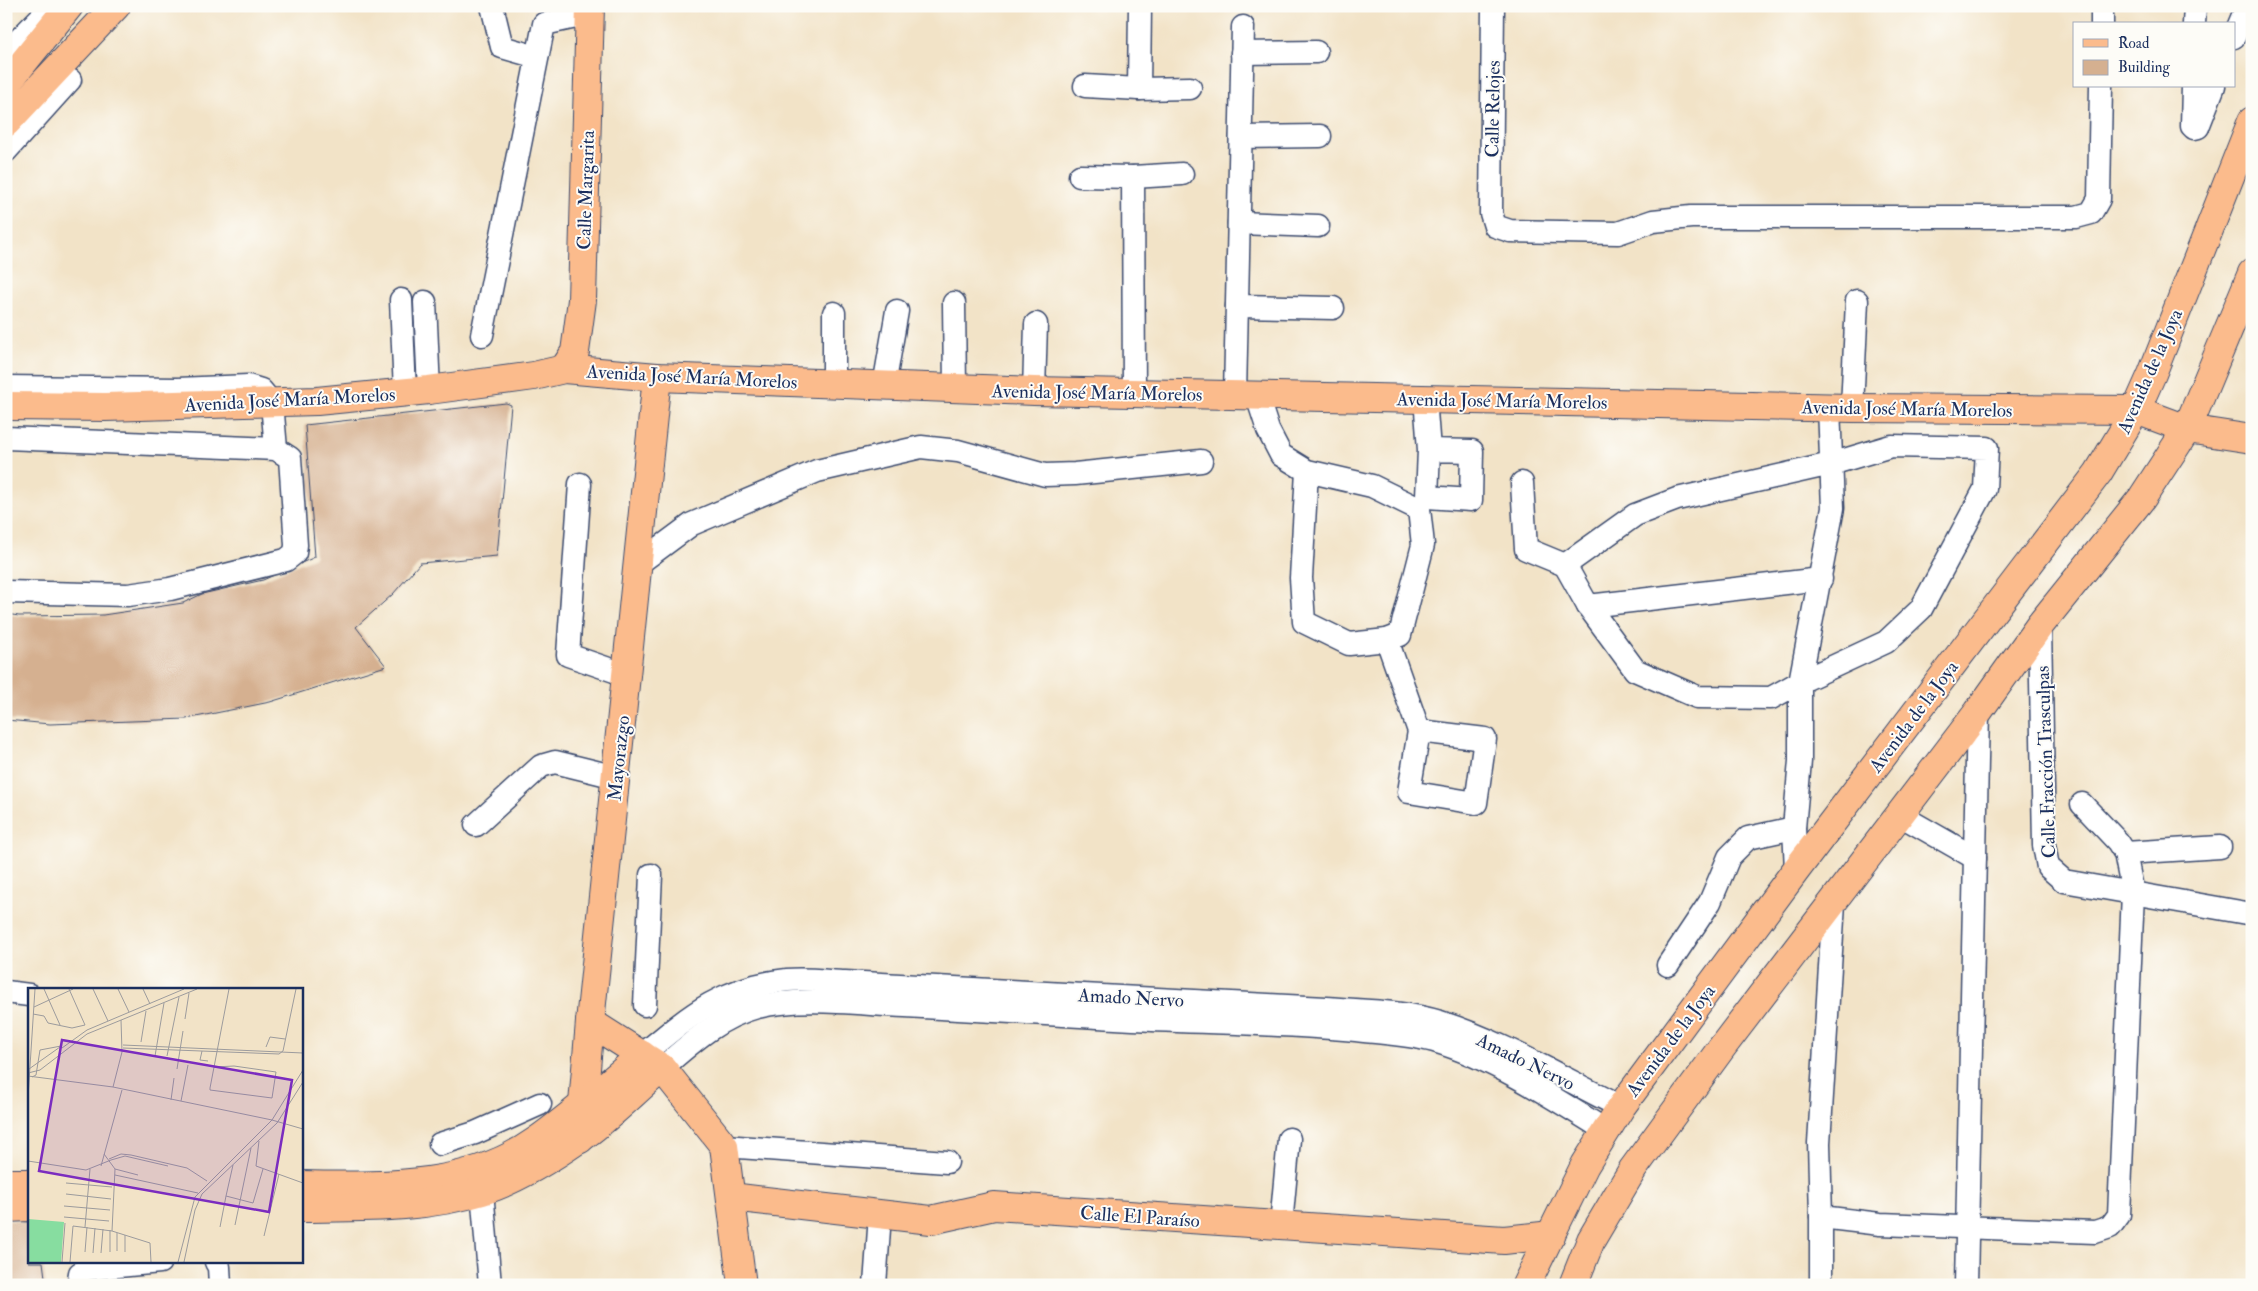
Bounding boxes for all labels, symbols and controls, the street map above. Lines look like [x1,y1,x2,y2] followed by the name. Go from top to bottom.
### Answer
[2073,22,2236,88] legend
[2118,34,2150,53] text: Road
[2118,58,2170,77] text: Building
[1480,60,1506,158] street label: Calle Relojes
[572,130,600,250] street label: Calle Margarita
[2111,305,2188,438] street label: Avenida de la Joya
[585,359,798,395] street label: Avenida José María Morelos
[990,379,1203,407] street label: Avenida José María Morelos
[183,382,396,418] street label: Avenida José María Morelos
[1395,387,1608,415] street label: Avenida José María Morelos
[1800,395,2013,423] street label: Avenida José María Morelos
[1863,656,1964,778] street label: Avenida de la Joya
[2031,665,2062,859] street label: Calle Fracción Trasculpas
[603,714,635,802] street label: Mayorazgo
[1620,980,1721,1102] street label: Avenida de la Joya
[1076,983,1185,1013] street label: Amado Nervo
[28,988,302,1264] inset map
[1472,1027,1579,1096] street label: Amado Nervo
[1079,1201,1201,1233] street label: Calle El Paraíso

